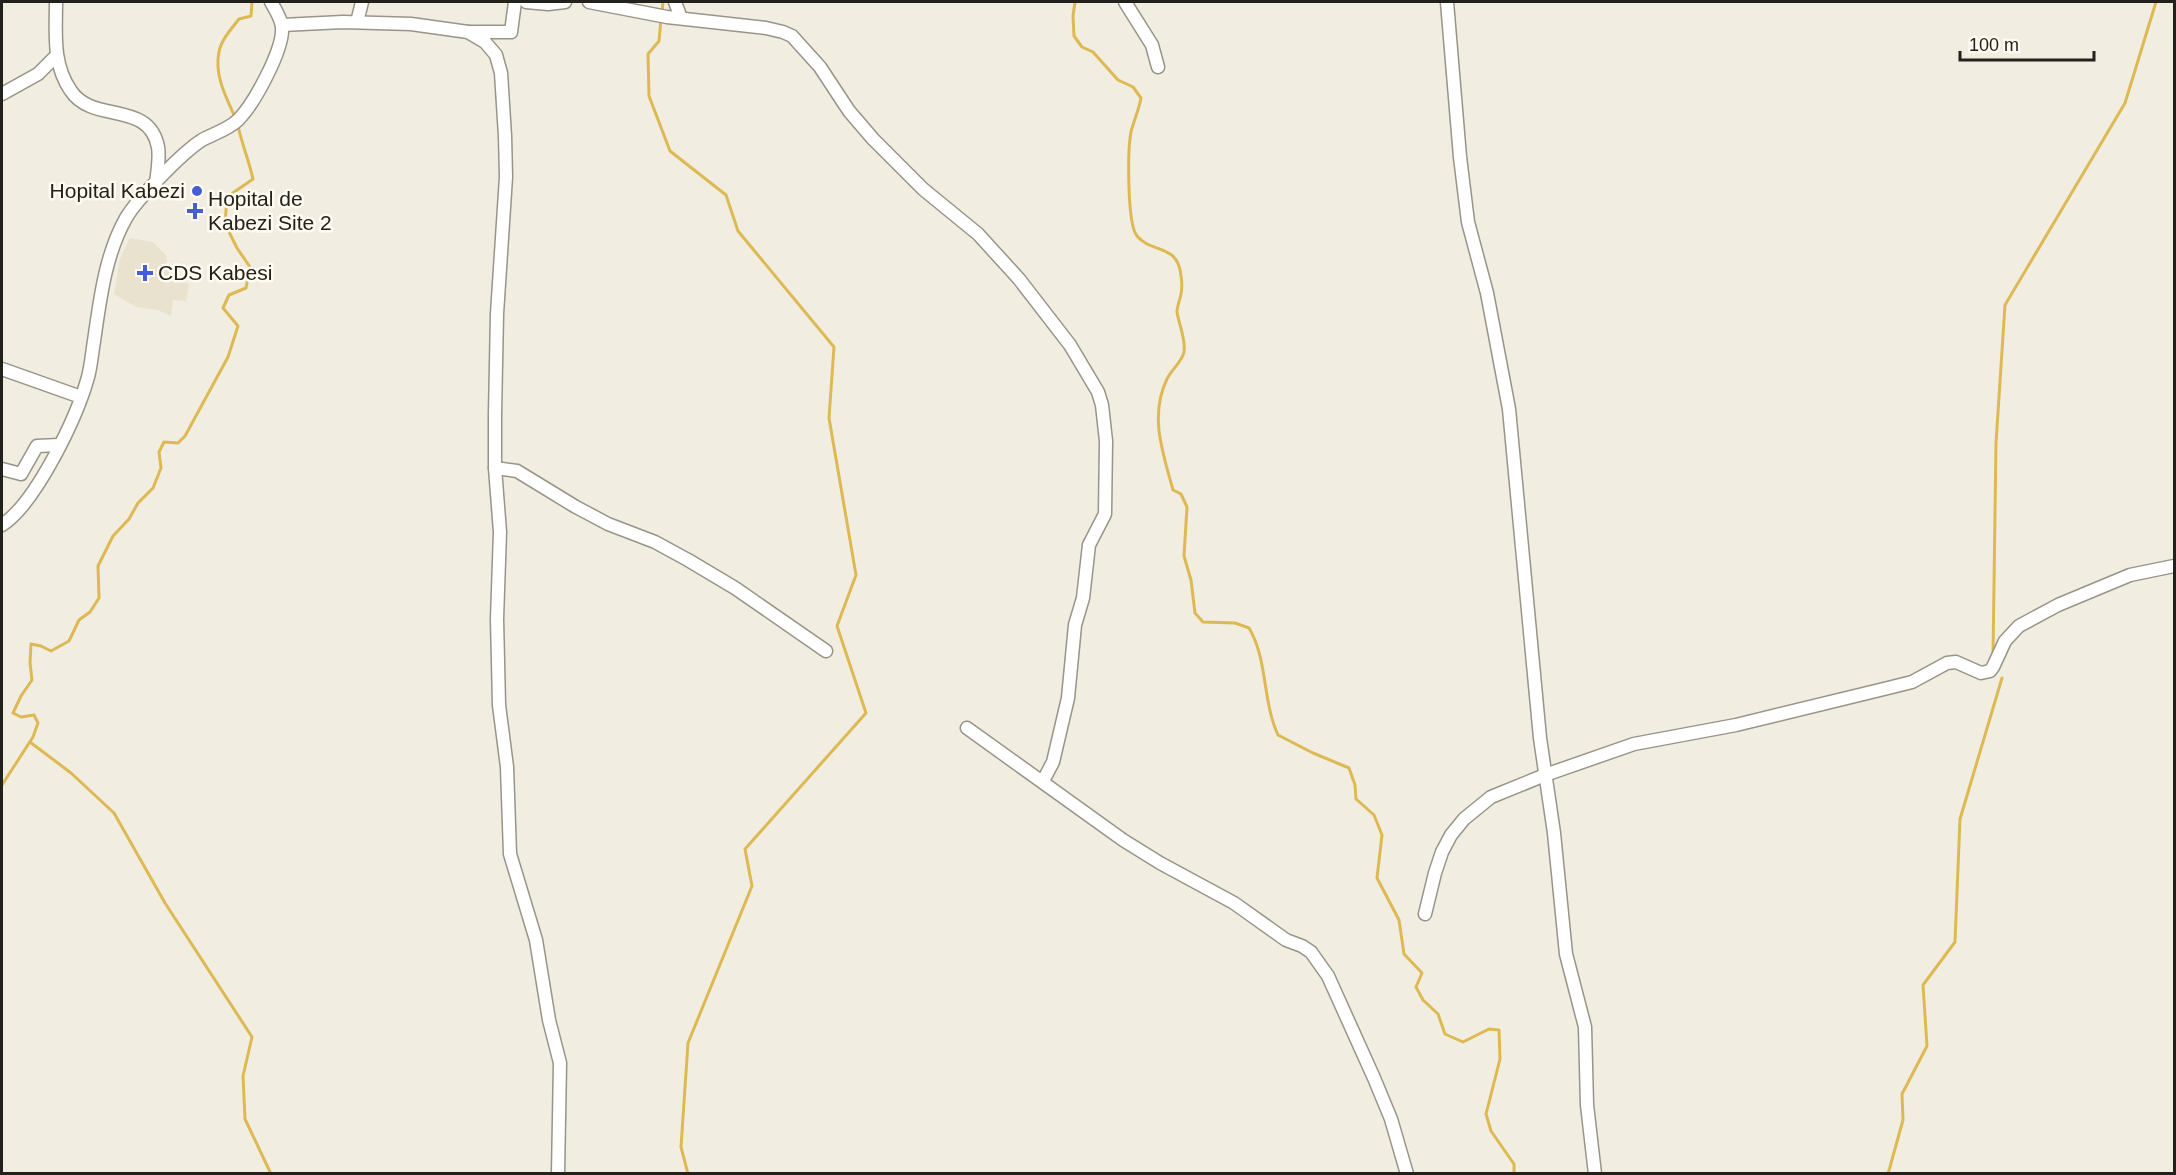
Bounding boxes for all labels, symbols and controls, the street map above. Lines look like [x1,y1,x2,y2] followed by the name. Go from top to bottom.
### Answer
[1960,24,2094,62] scale bar
[1969,35,2019,55] text: 100 m
[50,179,185,202] place label: Hopital Kabezi
[190,184,204,198] marker: Hopital Kabezi
[208,187,332,234] place label: Hopital de Kabezi Site 2
[186,202,204,220] marker: Hopital de Kabezi Site 2
[158,261,272,284] place label: CDS Kabesi
[136,264,154,282] marker: CDS Kabesi

